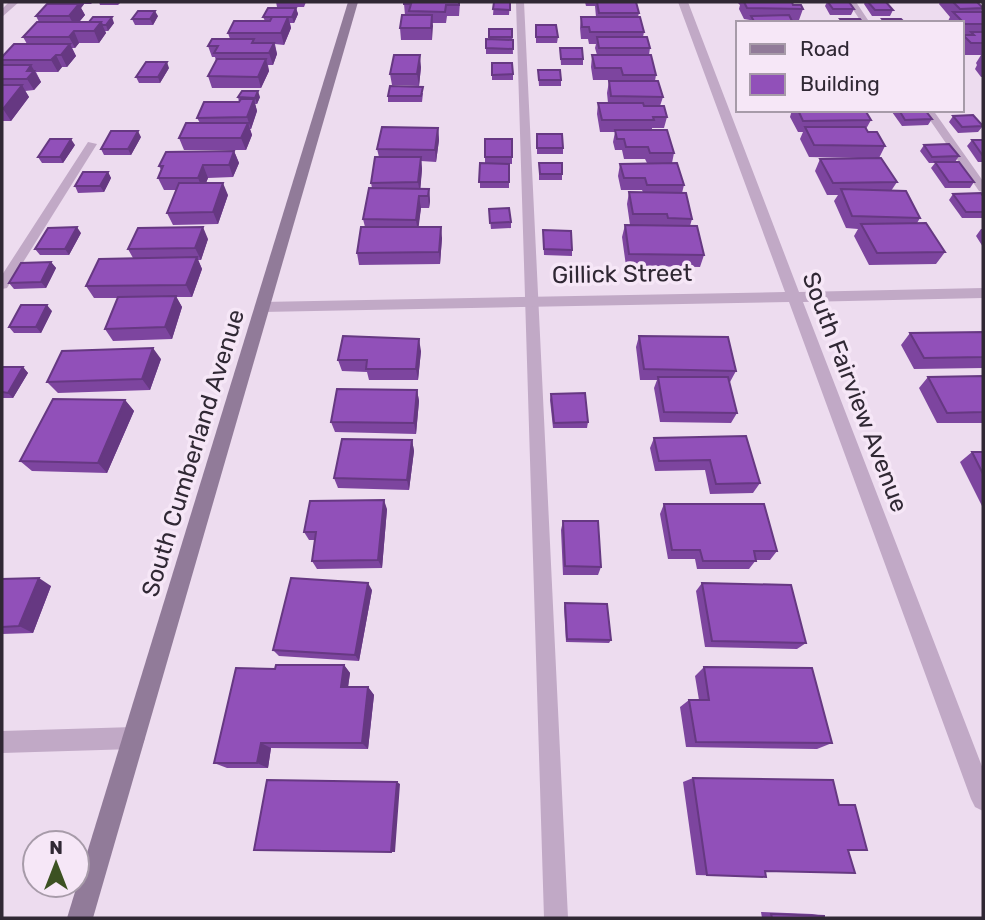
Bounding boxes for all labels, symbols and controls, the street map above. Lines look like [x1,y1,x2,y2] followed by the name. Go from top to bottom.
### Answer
[736,21,964,112] legend
[800,36,850,61] text: Road
[800,71,880,96] text: Building
[552,259,692,289] street label: Gillick Street
[796,268,914,516] street label: South Fairview Avenue
[136,306,250,600] street label: South Cumberland Avenue
[21,829,91,899] north arrow
[49,836,63,859] text: N

